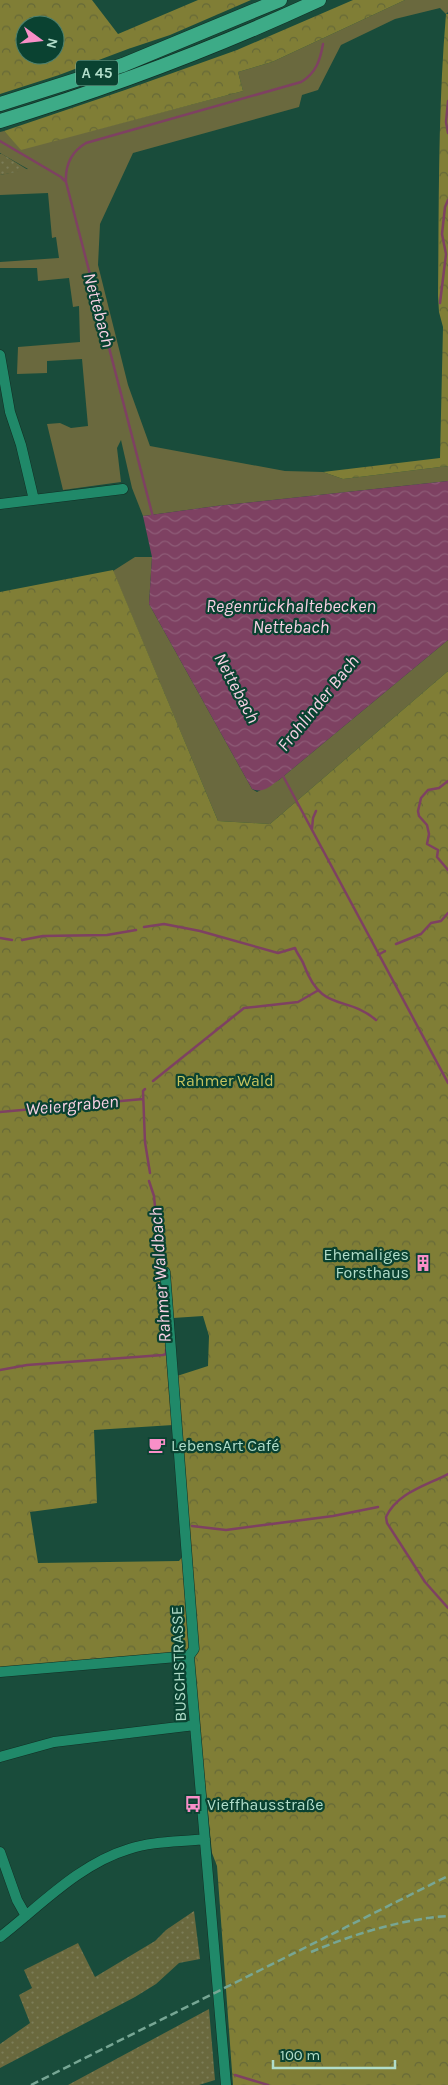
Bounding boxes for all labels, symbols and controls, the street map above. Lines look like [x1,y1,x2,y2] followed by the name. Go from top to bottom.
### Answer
[15,15,65,65] north arrow
[43,36,62,50] text: N
[76,60,118,86] road number: A 45
[78,270,120,350] water label: Nettebach
[206,595,376,638] water label: Regenrückhaltebecken Nettebach
[209,649,265,727] water label: Nettebach
[272,650,364,756] water label: Frohlinder Bach
[176,1071,274,1090] park label: Rahmer Wald
[25,1090,119,1120] water label: Weiergraben
[144,1206,176,1344] water label: Rahmer Waldbach
[323,1245,409,1282] place label: Ehemaliges Forsthaus
[413,1253,433,1273] building icon: Ehemaliges Forsthaus
[147,1435,167,1455] cafe icon: LebensArt Café
[171,1436,280,1455] place label: LebensArt Café
[167,1606,190,1722] street label: BUSCHSTRASSE
[183,1794,203,1814] bus stop icon: Vieffhausstraße
[207,1795,324,1814] place label: Vieffhausstraße
[273,2038,396,2070] scale bar
[280,2046,320,2064] text: 100 m

